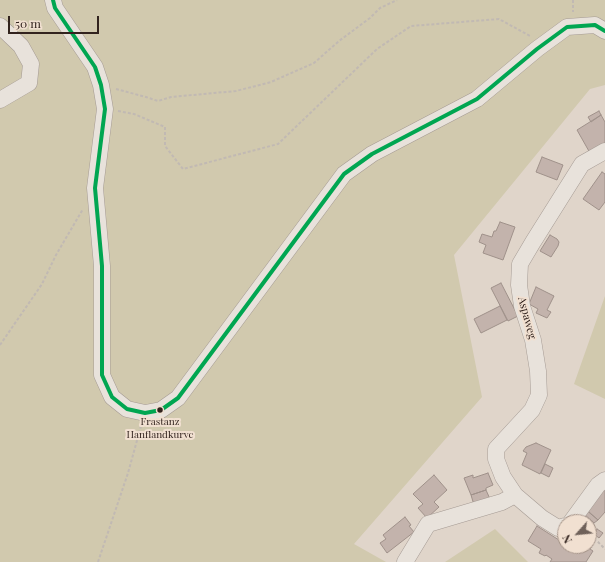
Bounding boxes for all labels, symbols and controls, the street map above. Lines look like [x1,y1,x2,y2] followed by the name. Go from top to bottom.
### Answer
[10,8,101,34] scale bar
[15,15,41,31] text: 50 m
[515,295,539,341] street label: Aspaweg
[155,405,165,415] marker: Frastanz Hanflandkurve
[126,416,194,440] place label: Frastanz Hanflandkurve
[557,514,597,554] north arrow
[558,532,575,546] text: N

